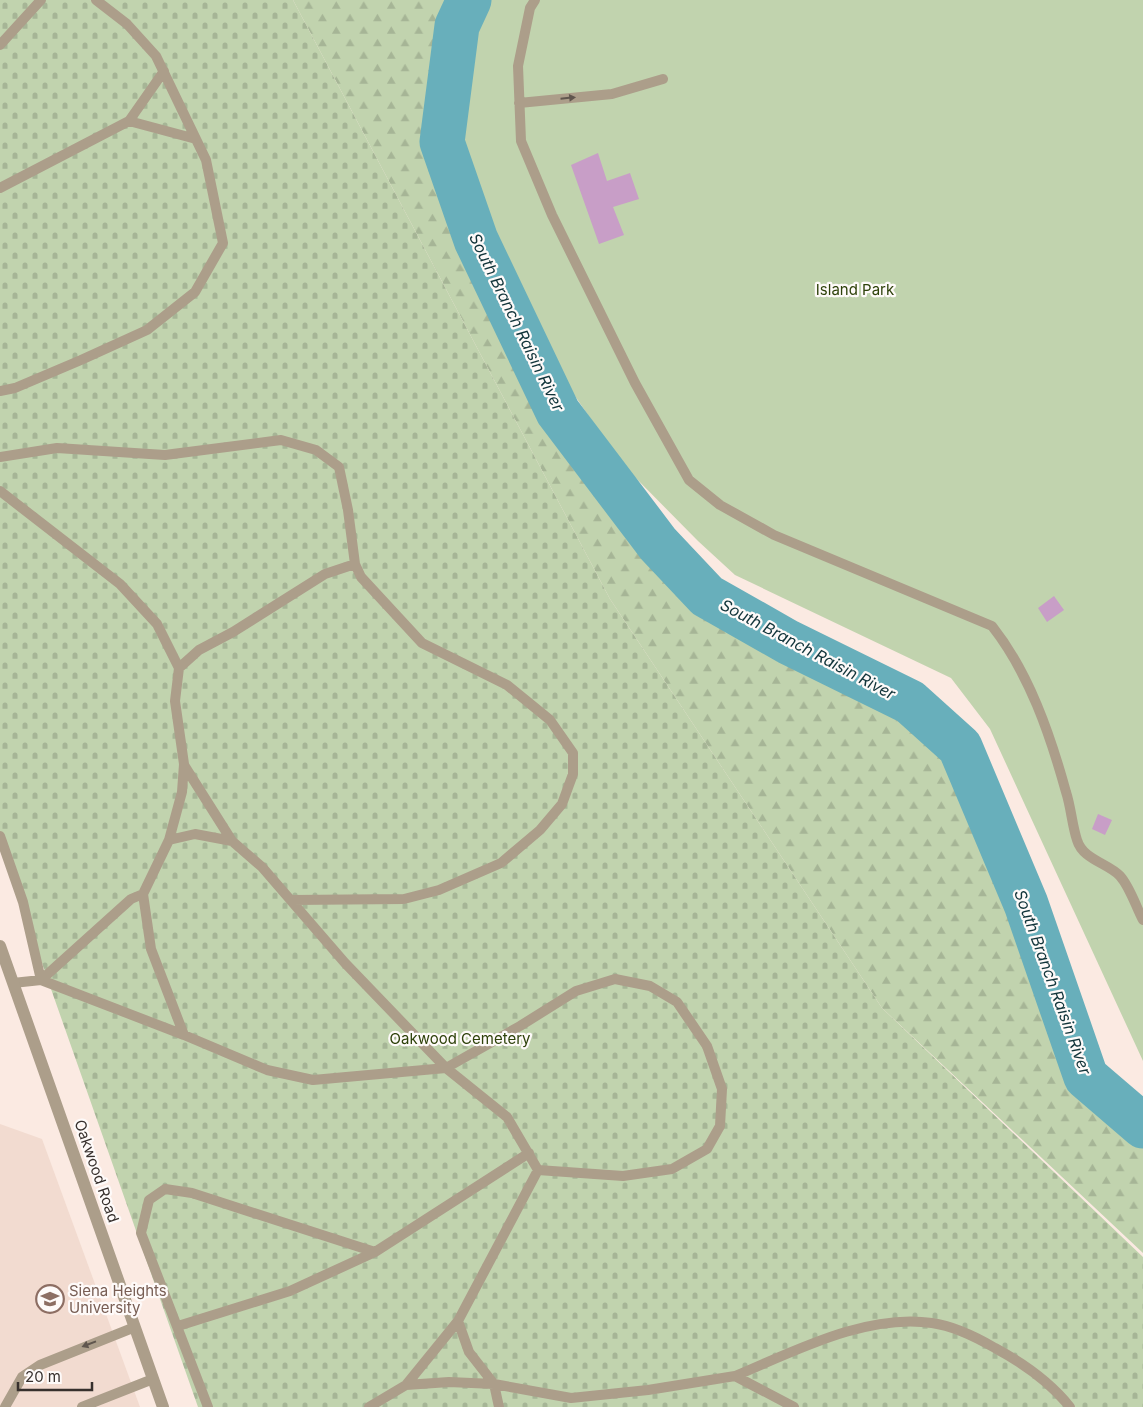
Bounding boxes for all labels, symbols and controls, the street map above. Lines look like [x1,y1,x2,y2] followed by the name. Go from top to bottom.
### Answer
[560,94,576,102] one-way arrow
[465,230,569,415] water label: South Branch Raisin River
[816,280,895,299] park label: Island Park
[717,594,900,704] water label: South Branch Raisin River
[1010,887,1096,1078] water label: South Branch Raisin River
[390,1029,531,1048] park label: Oakwood Cemetery
[70,1117,124,1225] street label: Oakwood Road
[69,1281,167,1317] place label: Siena Heights University
[35,1284,65,1314] school or university icon: Siena Heights University
[81,1340,96,1348] one-way arrow
[18,1360,91,1392] scale bar
[25,1367,61,1386] text: 20 m

